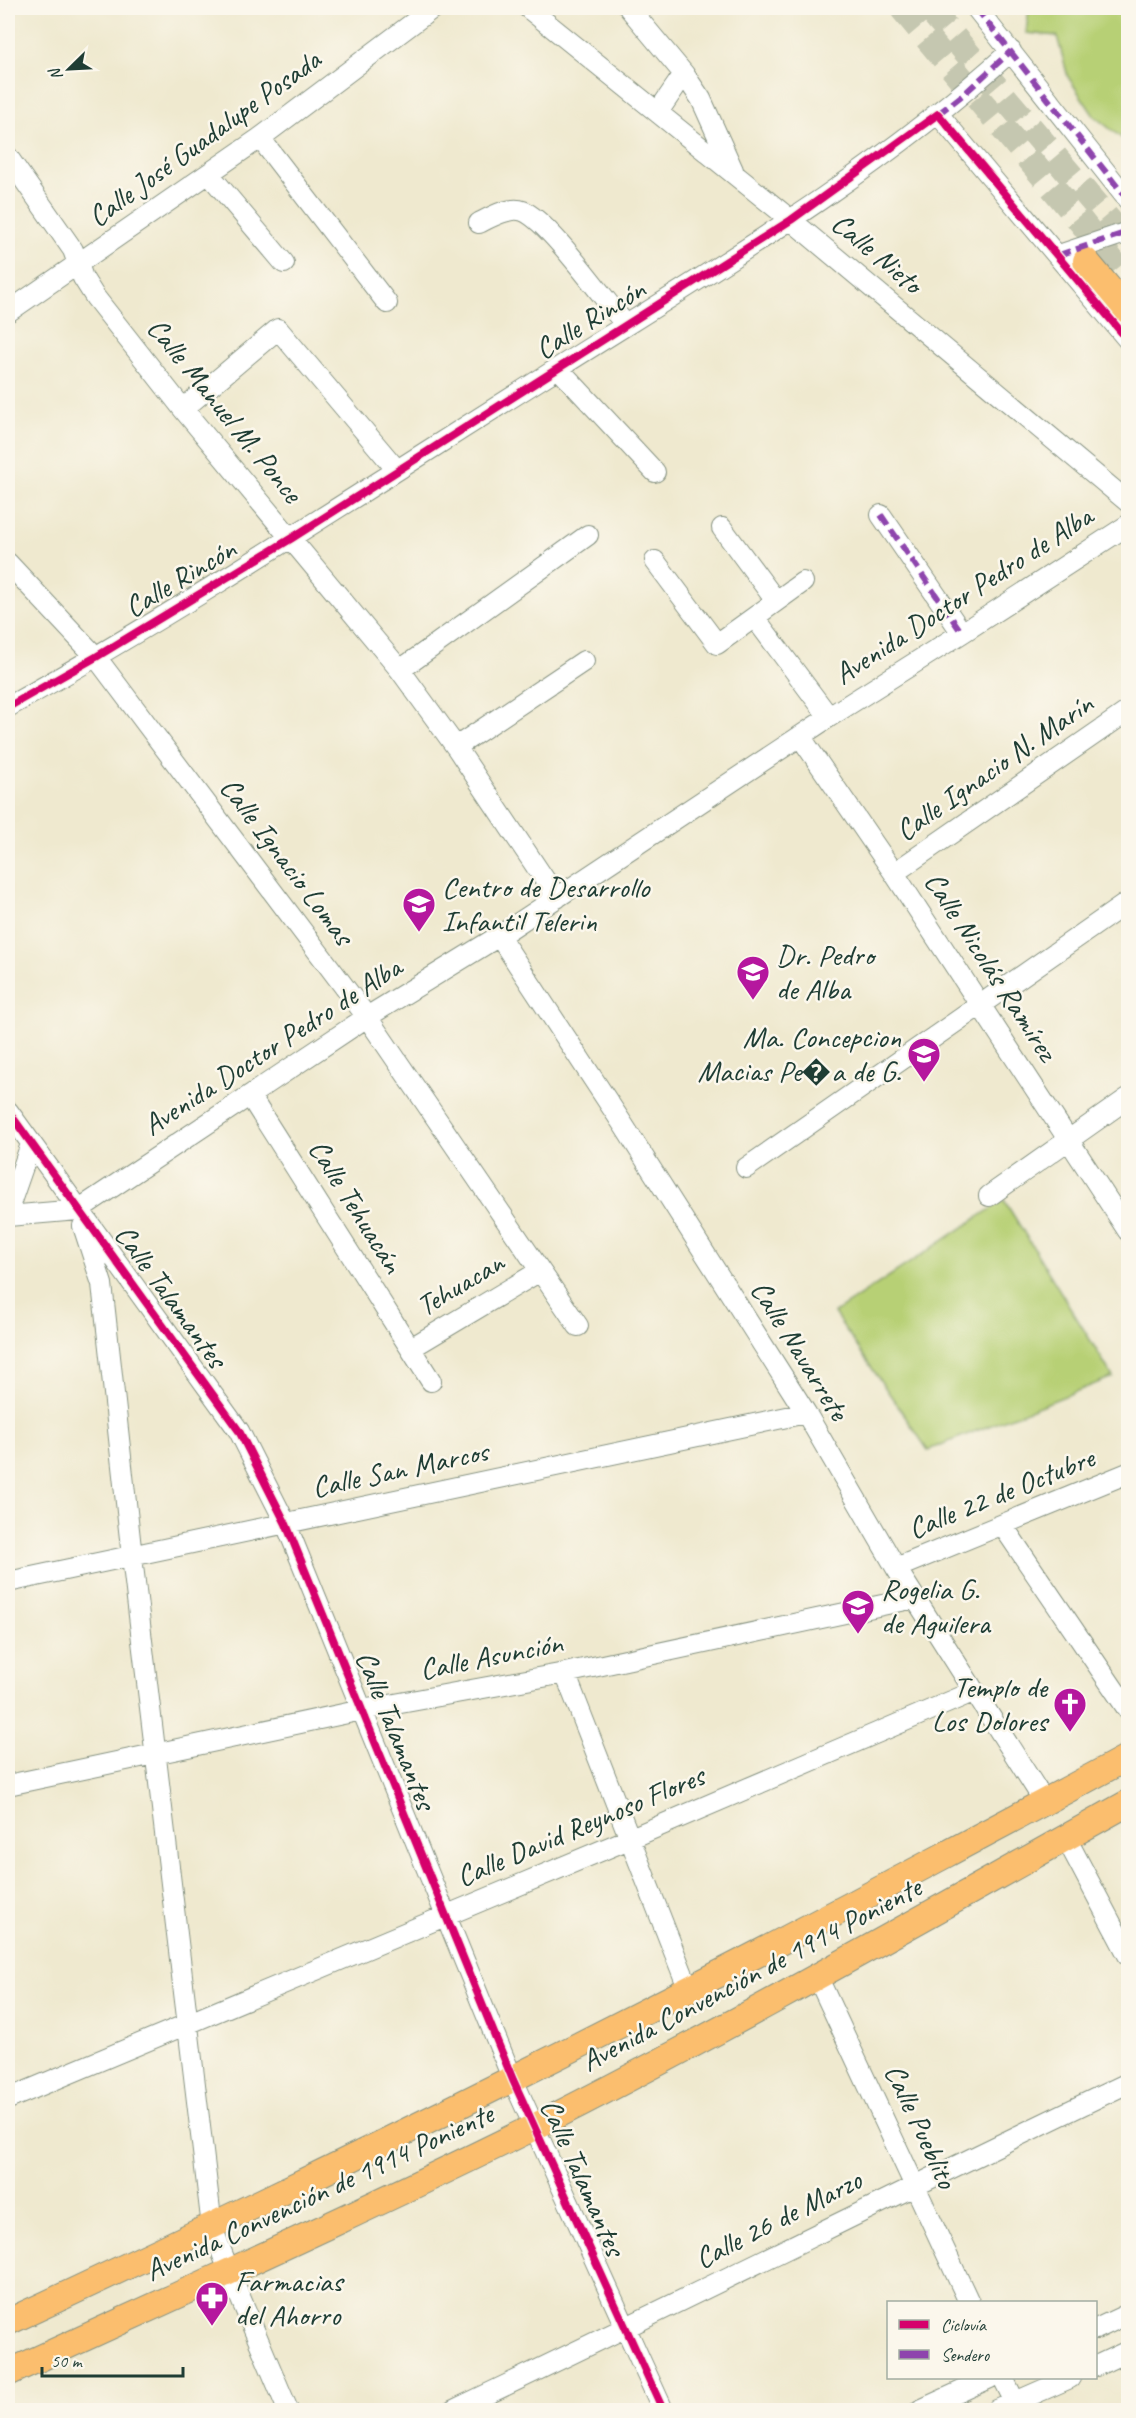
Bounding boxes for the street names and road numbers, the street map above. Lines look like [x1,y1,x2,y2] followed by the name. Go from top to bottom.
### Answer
[80,40,329,235] street label: Calle José Guadalupe Posada
[824,204,933,304] street label: Calle Nieto
[528,269,654,368] street label: Calle Rincón
[139,310,313,512] street label: Calle Manuel M. Ponce
[826,496,1102,693] street label: Avenida Doctor Pedro de Alba
[117,529,244,626] street label: Calle Rincón
[888,684,1101,849] street label: Calle Ignacio N. Marín
[212,770,364,955] street label: Calle Ignacio Lomas
[916,865,1068,1070] street label: Calle Nicolás Ramírez
[135,947,411,1144] street label: Avenida Doctor Pedro de Alba
[300,1132,413,1281] street label: Calle Tehuacán
[106,1217,237,1377] street label: Calle Talamantes
[409,1242,512,1325] street label: Tehuacan
[742,1273,859,1429] street label: Calle Navarrete
[309,1431,494,1506] street label: Calle San Marcos
[902,1438,1102,1548] street label: Calle 22 de Octubre
[416,1623,567,1688] street label: Calle Asunción
[347,1645,446,1818] street label: Calle Talamantes
[450,1756,712,1895] street label: Calle David Reynoso Flores
[574,1867,930,2080] street label: Avenida Convención de 1914 Poniente
[876,2058,967,2195] street label: Calle Pueblito
[531,2093,636,2264] street label: Calle Talamantes
[139,2094,501,2289] street label: Avenida Convención de 1914 Poniente
[688,2160,869,2277] street label: Calle 26 de Marzo

